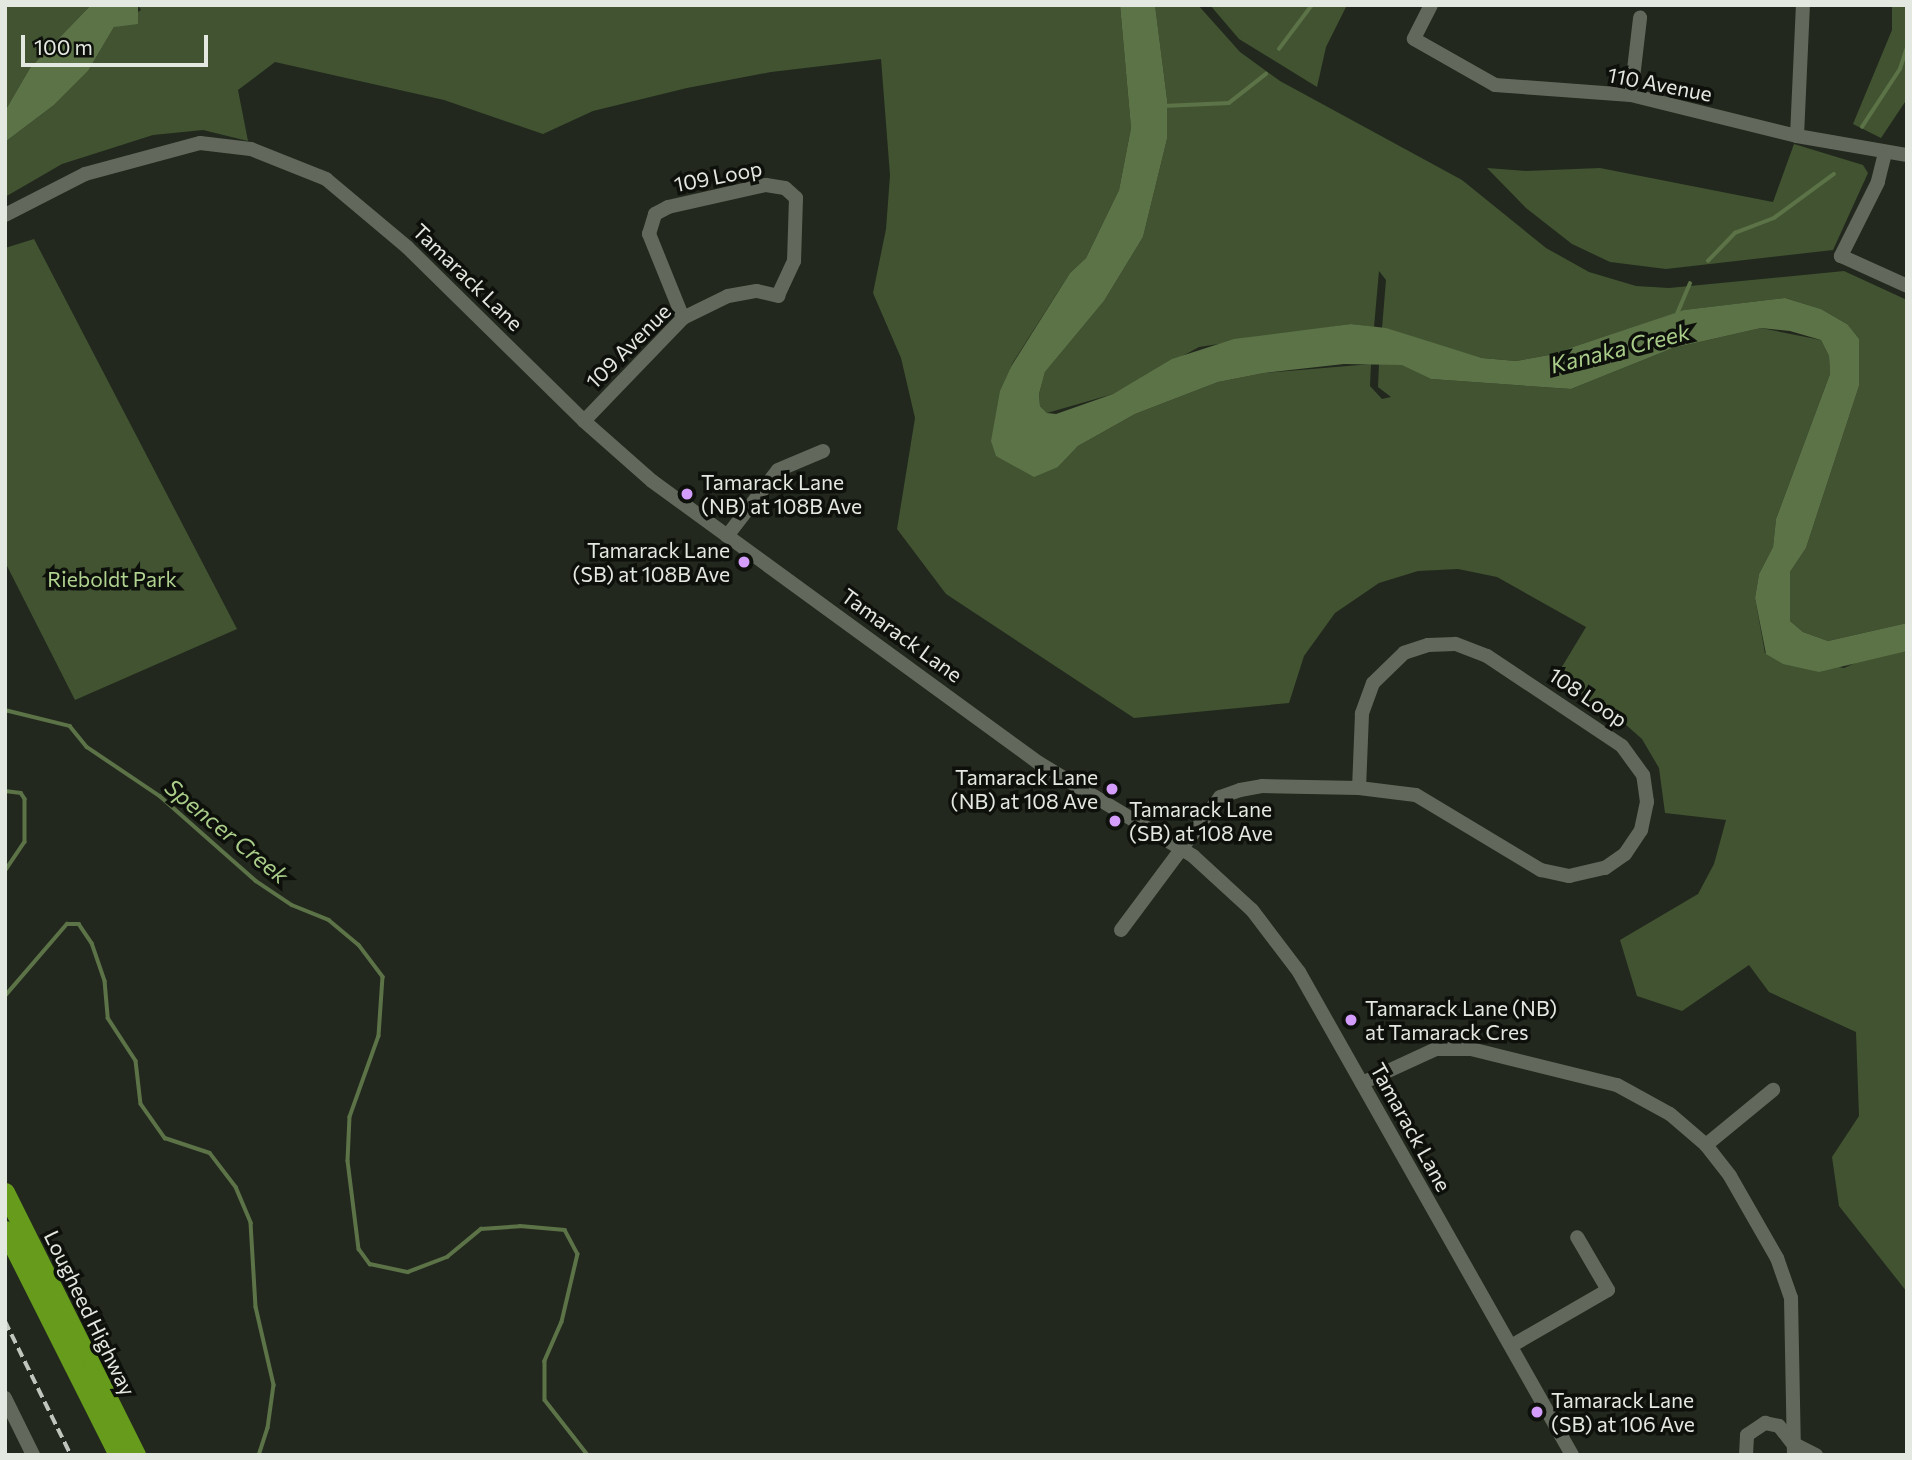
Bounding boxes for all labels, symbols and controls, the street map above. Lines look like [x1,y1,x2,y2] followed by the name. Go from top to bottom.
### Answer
[24,21,212,65] scale bar
[34,34,93,59] text: 100 m
[1606,62,1714,106] street label: 110 Avenue
[672,155,764,197] street label: 109 Loop
[408,218,528,336] street label: Tamarack Lane
[580,298,676,394] street label: 109 Avenue
[1547,317,1693,379] water label: Kanaka Creek
[701,469,862,519] place label: Tamarack Lane (NB) at 108B Ave
[679,486,695,502] marker: Tamarack Lane (NB) at 108B Ave
[573,537,730,587] place label: Tamarack Lane (SB) at 108B Ave
[736,554,752,570] marker: Tamarack Lane (SB) at 108B Ave
[47,566,177,592] park label: Rieboldt Park
[837,583,967,687] street label: Tamarack Lane
[1544,662,1632,732] street label: 108 Loop
[951,764,1098,814] place label: Tamarack Lane (NB) at 108 Ave
[160,773,294,889] water label: Spencer Creek
[1104,781,1120,797] marker: Tamarack Lane (NB) at 108 Ave
[1129,796,1273,846] place label: Tamarack Lane (SB) at 108 Ave
[1107,813,1123,829] marker: Tamarack Lane (SB) at 108 Ave
[1365,995,1557,1045] place label: Tamarack Lane (NB) at Tamarack Cres
[1343,1012,1359,1028] marker: Tamarack Lane (NB) at Tamarack Cres
[1365,1058,1457,1196] street label: Tamarack Lane
[39,1226,141,1400] street label: Lougheed Highway
[1551,1387,1695,1437] place label: Tamarack Lane (SB) at 106 Ave
[1529,1404,1545,1420] marker: Tamarack Lane (SB) at 106 Ave

